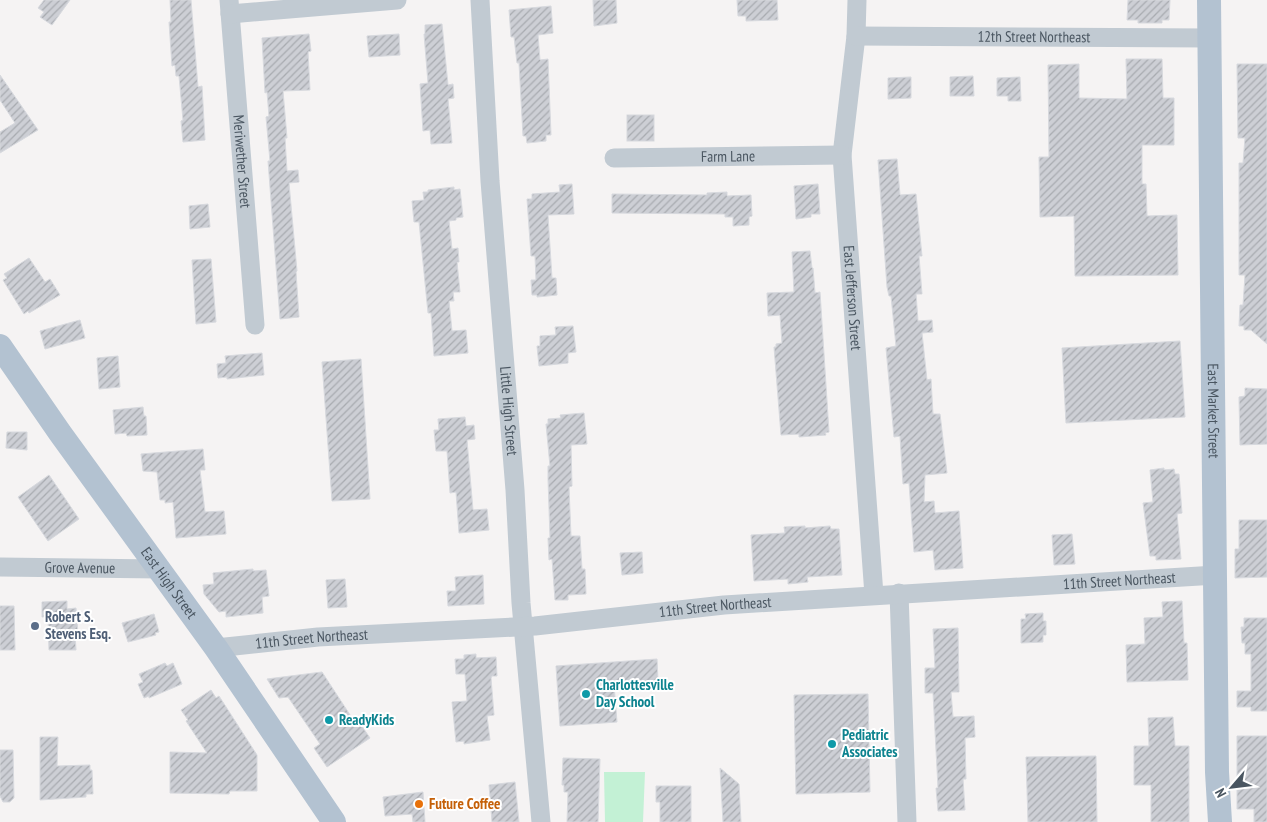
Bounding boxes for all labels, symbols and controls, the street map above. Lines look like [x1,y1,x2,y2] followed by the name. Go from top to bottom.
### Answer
[977,27,1091,46] street label: 12th Street Northeast
[229,114,256,209] street label: Meriwether Street
[701,146,755,166] street label: Farm Lane
[840,245,866,351] street label: East Jefferson Street
[1204,363,1224,459] street label: East Market Street
[496,366,522,456] street label: Little High Street
[137,543,201,622] street label: East High Street
[45,558,115,577] street label: Grove Avenue
[1062,567,1176,593] street label: 11th Street Northeast
[658,592,772,621] street label: 11th Street Northeast
[45,607,111,643] place label: Robert S. Stevens Esq.
[29,620,41,632] marker: Robert S. Stevens Esq.
[254,624,368,653] street label: 11th Street Northeast
[596,675,674,711] place label: Charlottesville Day School
[580,688,592,700] marker: Charlottesville Day School
[339,710,394,729] place label: ReadyKids
[323,714,335,726] marker: ReadyKids
[841,725,898,761] place label: Pediatric Associates
[826,738,838,750] marker: Pediatric Associates
[1207,762,1257,812] north arrow
[1211,786,1230,801] text: N
[429,794,501,813] place label: Future Coffee
[413,798,425,810] marker: Future Coffee

